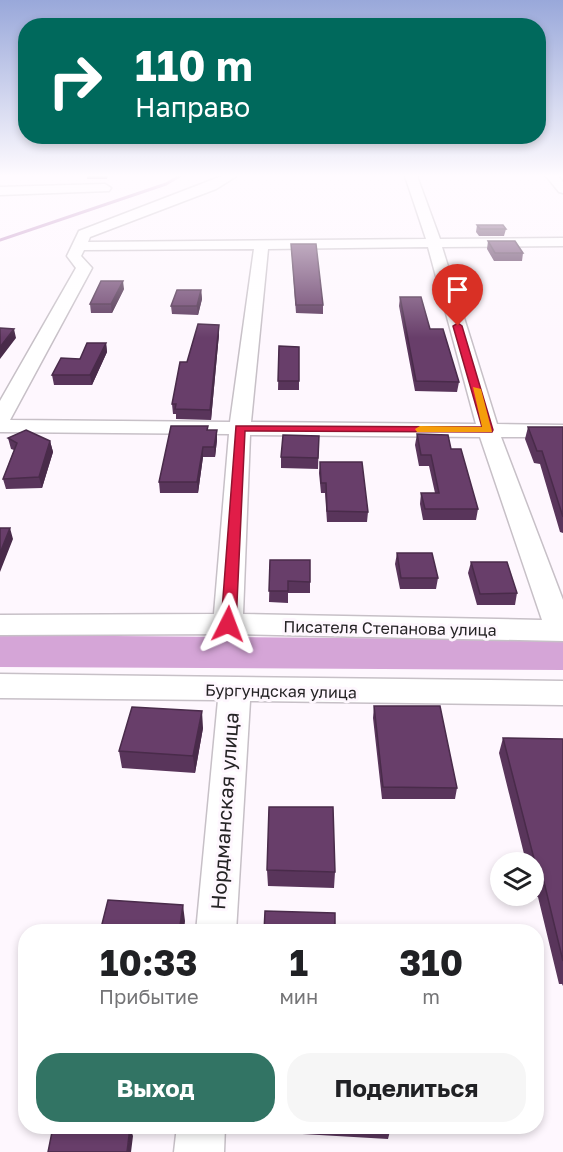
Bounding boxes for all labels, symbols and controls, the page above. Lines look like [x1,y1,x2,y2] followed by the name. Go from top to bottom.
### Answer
[135,40,253,90] text: 110 m
[36,42,114,120] icon: right
[135,91,250,123] text: Направо
[432,264,483,326] pin
[441,273,474,306] icon: arrive
[196,592,260,656] position arrow
[283,616,497,640] street label: Писателя Степанова улица
[205,680,357,702] street label: Бургундская улица
[205,711,243,910] street label: Нордманская улица
[490,852,544,906] map controls
[490,852,544,906] button: layers
[100,941,197,984] text: 10:33
[290,941,308,984] text: 1
[399,941,463,984] text: 310
[99,984,199,1008] text: Прибытие
[279,984,318,1008] text: мин
[422,984,440,1008] text: m
[36,1053,275,1122] button: Выход
[287,1053,526,1122] button: Поделиться

